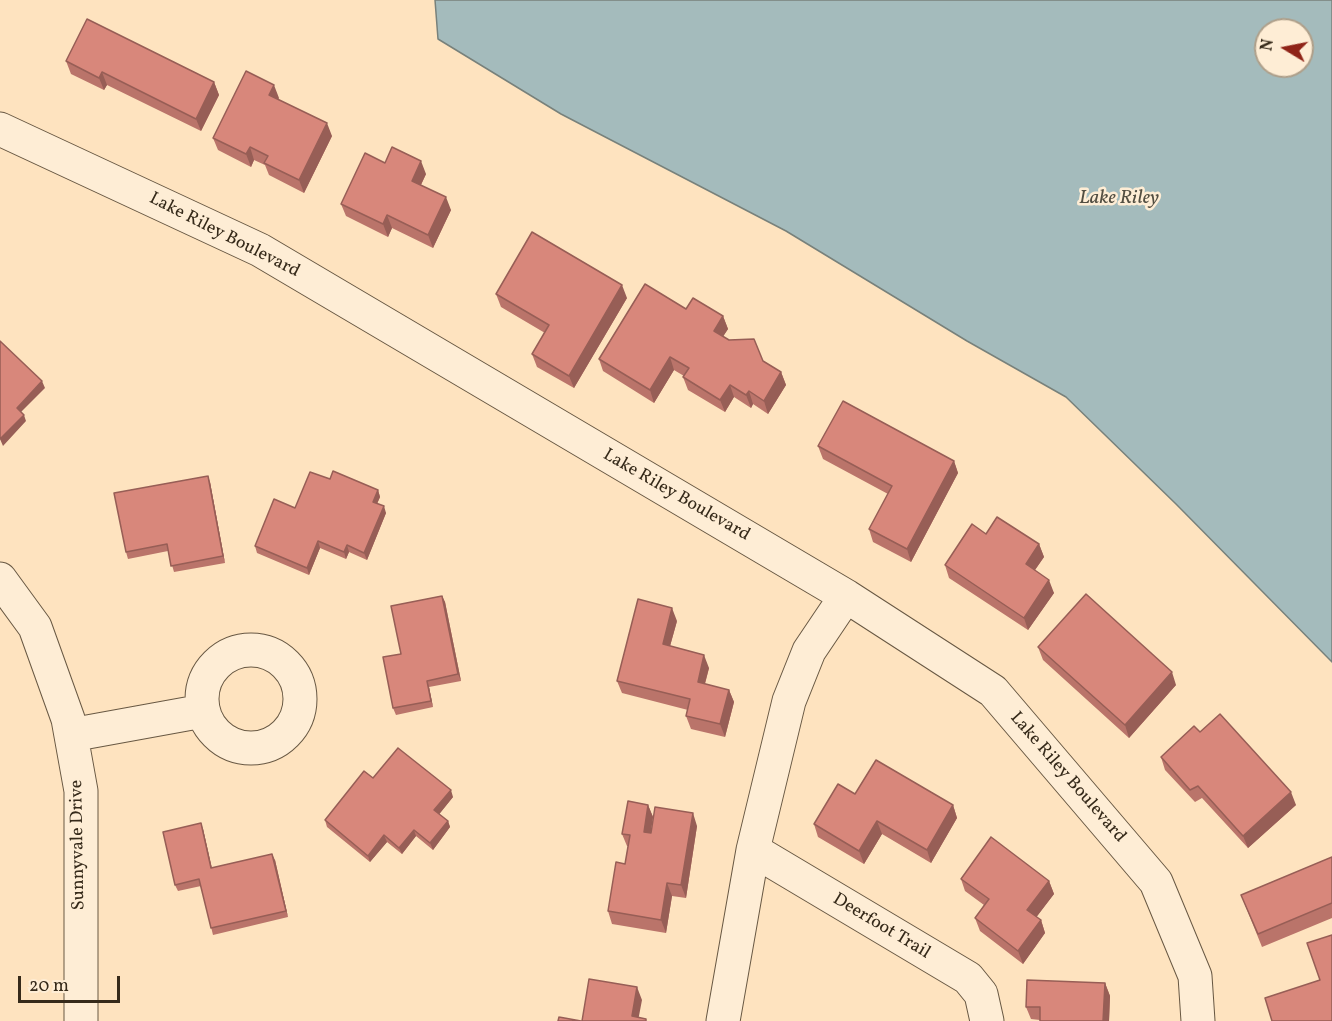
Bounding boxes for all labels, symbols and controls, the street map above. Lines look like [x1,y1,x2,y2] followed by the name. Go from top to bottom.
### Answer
[1254,18,1314,78] north arrow
[1256,38,1280,53] text: N
[1079,187,1159,211] water label: Lake Riley
[145,189,303,283] street label: Lake Riley Boulevard
[599,445,753,547] street label: Lake Riley Boulevard
[1004,708,1130,848] street label: Lake Riley Boulevard
[67,780,91,910] street label: Sunnyvale Drive
[828,889,934,965] street label: Deerfoot Trail
[21,964,123,1002] scale bar
[29,974,69,999] text: 20 m

